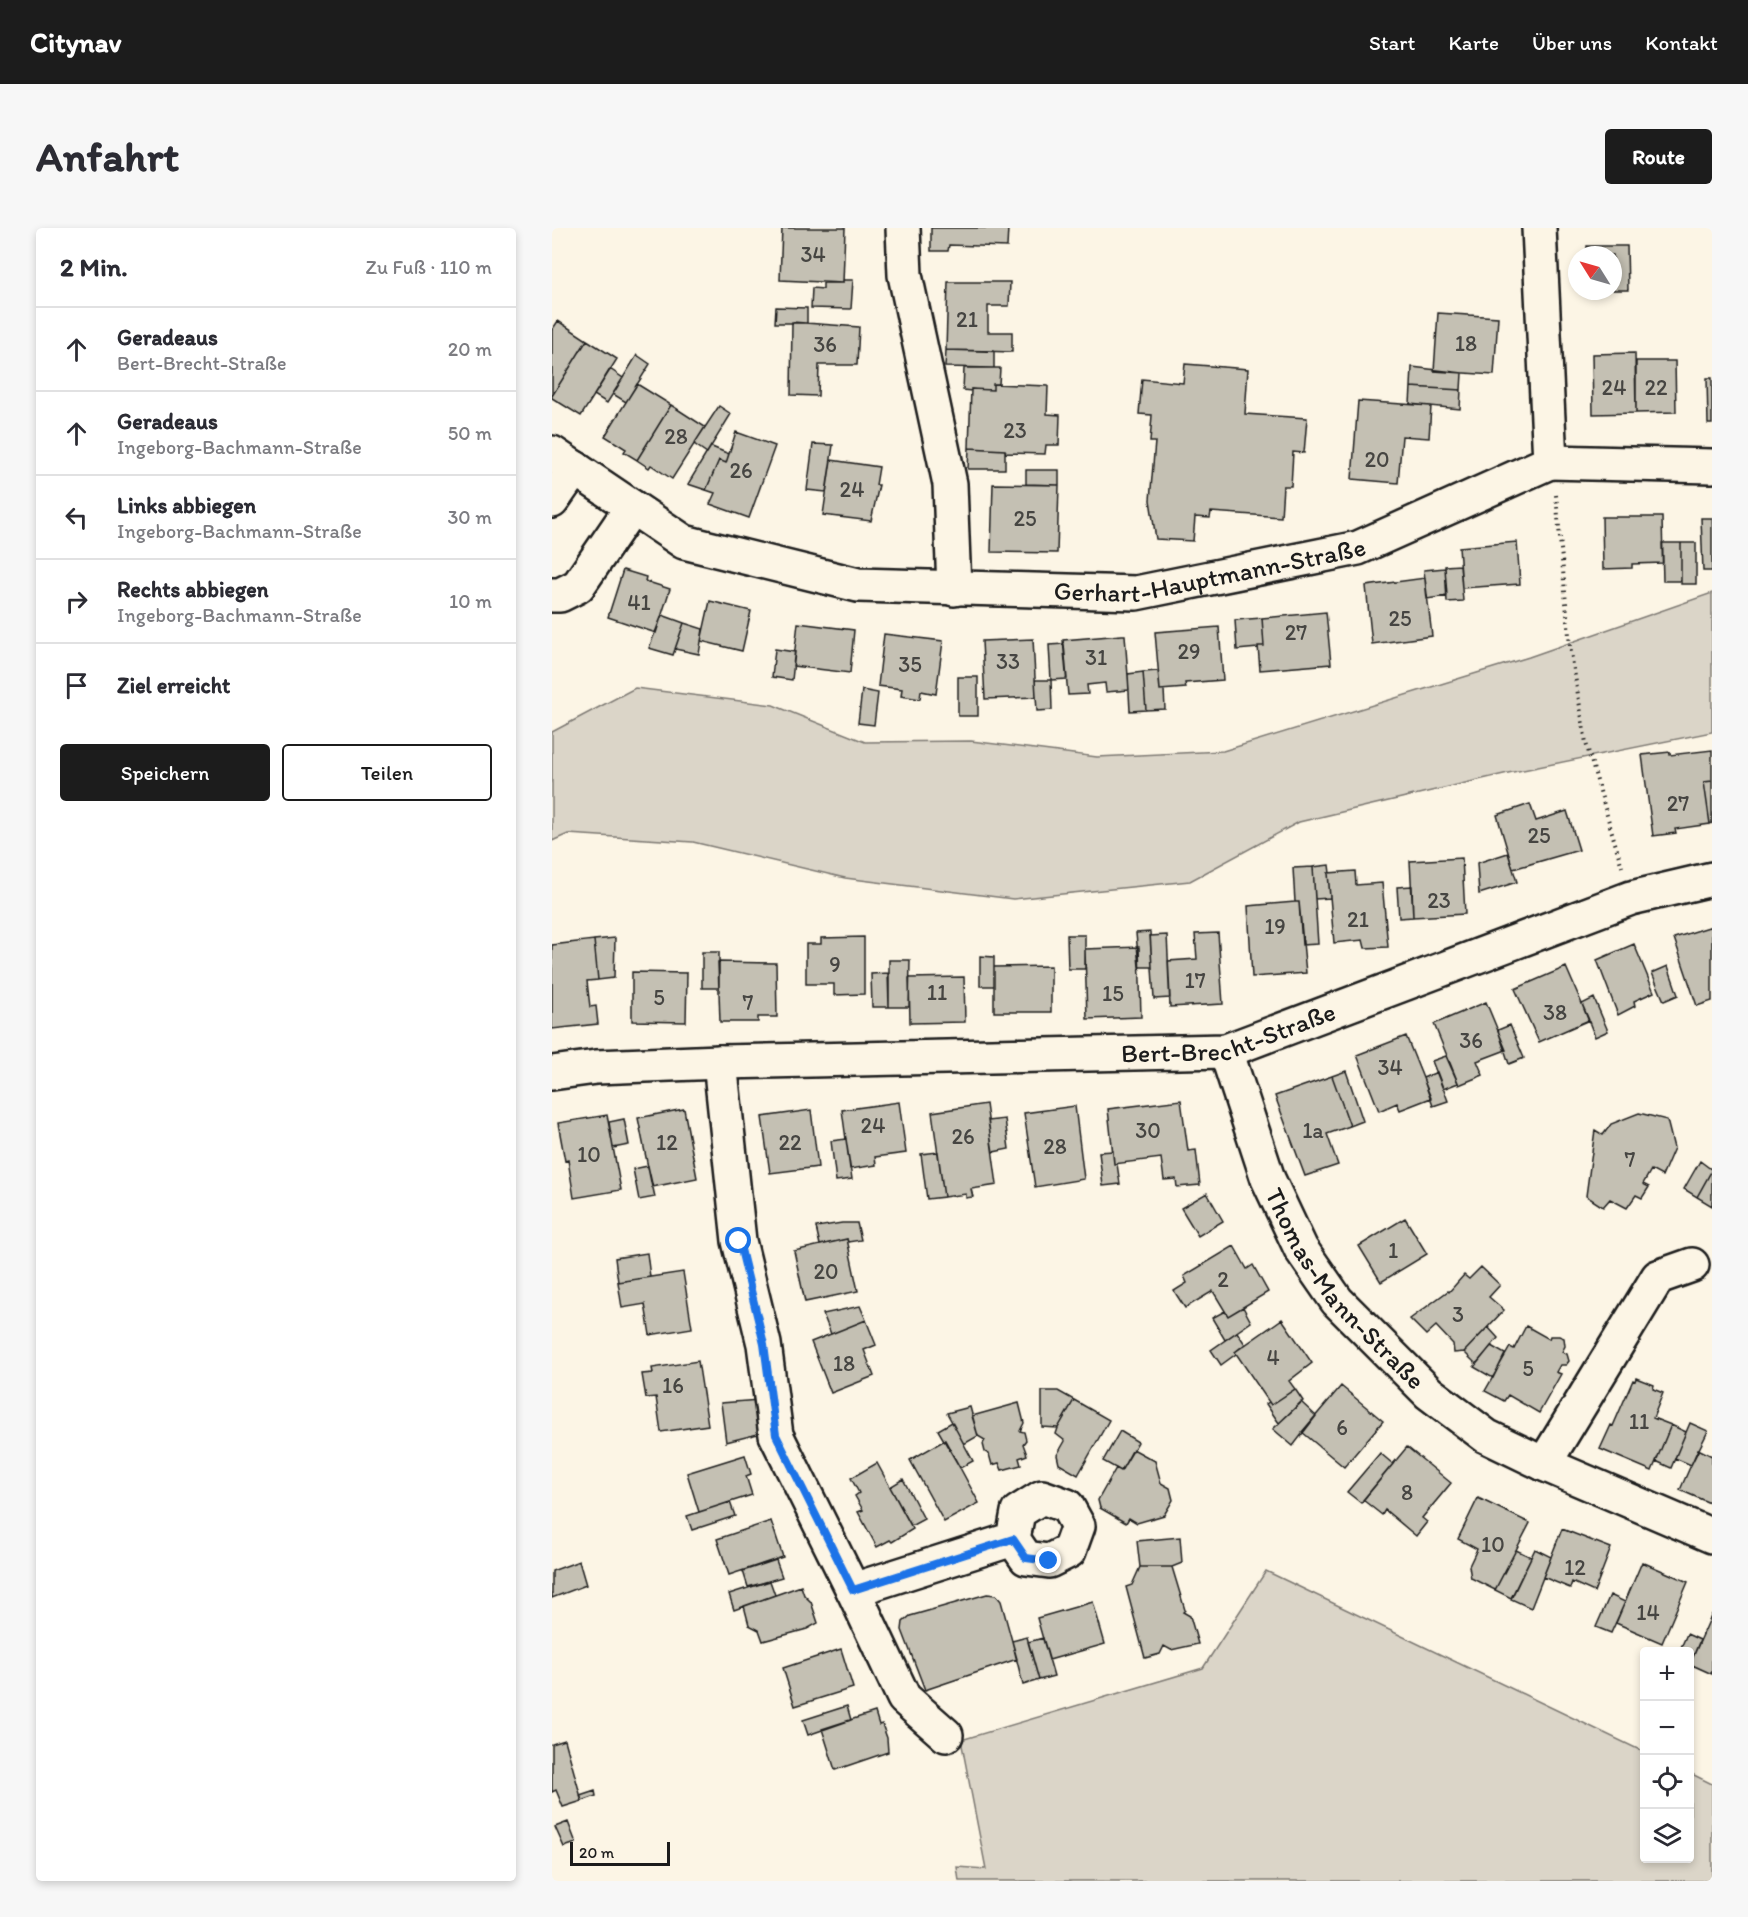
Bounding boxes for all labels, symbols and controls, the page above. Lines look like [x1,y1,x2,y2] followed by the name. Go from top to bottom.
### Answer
[30,25,121,59] text: Citynav
[1369,30,1415,55] text: Start
[1448,30,1499,55] text: Karte
[1532,30,1612,55] text: Über uns
[1645,30,1718,55] text: Kontakt
[1605,129,1712,184] button: Route
[36,131,179,182] text: Anfahrt
[800,241,826,268] house number: 34
[1568,246,1622,300] north arrow
[60,251,128,283] text: 2 Min.
[366,255,492,279] text: Zu Fuß · 110 m
[956,306,978,333] house number: 21
[117,324,218,351] text: Geradeaus
[1455,330,1477,357] house number: 18
[813,331,837,358] house number: 36
[60,333,93,366] icon: ahead
[448,337,492,361] text: 20 m
[117,351,287,375] text: Bert-Brecht-Straße
[1602,374,1626,401] house number: 24
[1644,374,1668,401] house number: 22
[117,408,218,435] text: Geradeaus
[60,417,93,450] icon: ahead
[1003,417,1027,444] house number: 23
[448,421,492,445] text: 50 m
[664,423,688,450] house number: 28
[117,435,362,459] text: Ingeborg-Bachmann-Straße
[1364,446,1390,473] house number: 20
[729,457,753,484] house number: 26
[840,476,864,503] house number: 24
[117,492,256,519] text: Links abbiegen
[60,501,93,534] icon: left
[447,505,492,529] text: 30 m
[1013,505,1037,532] house number: 25
[117,519,362,543] text: Ingeborg-Bachmann-Straße
[1053,531,1371,609] street label: Gerhart-Hauptmann-Straße
[117,576,269,603] text: Rechts abbiegen
[60,585,93,618] icon: right
[449,589,492,613] text: 10 m
[627,589,651,616] house number: 41
[117,603,362,627] text: Ingeborg-Bachmann-Straße
[1388,605,1412,632] house number: 25
[1285,619,1307,646] house number: 27
[1177,638,1201,665] house number: 29
[1085,644,1107,671] house number: 31
[996,648,1020,675] house number: 33
[898,651,922,678] house number: 35
[60,669,93,702] icon: arrive
[117,672,230,699] text: Ziel erreicht
[60,744,270,801] button: Speichern
[282,744,492,801] button: Teilen
[1667,790,1689,817] house number: 27
[1527,822,1551,849] house number: 25
[1427,887,1451,914] house number: 23
[1347,906,1369,933] house number: 21
[1264,913,1286,940] house number: 19
[829,951,841,978] house number: 9
[1184,967,1206,994] house number: 17
[927,979,947,1006] house number: 11
[1102,980,1124,1007] house number: 15
[653,984,665,1011] house number: 5
[743,989,754,1016] house number: 7
[1121,995,1340,1069] street label: Bert-Brecht-Straße
[1543,999,1567,1026] house number: 38
[1459,1027,1483,1054] house number: 36
[1377,1054,1403,1081] house number: 34
[861,1112,885,1139] house number: 24
[1135,1117,1161,1144] house number: 30
[1302,1117,1324,1144] house number: 1a
[951,1123,975,1150] house number: 26
[656,1129,678,1156] house number: 12
[778,1129,802,1156] house number: 22
[1043,1133,1067,1160] house number: 28
[577,1141,601,1168] house number: 10
[1625,1146,1636,1173] house number: 7
[1258,1183,1432,1396] street label: Thomas-Mann-Straße
[725,1227,751,1253] route start
[1388,1237,1398,1264] house number: 1
[813,1258,839,1285] house number: 20
[1217,1266,1229,1293] house number: 2
[1452,1301,1464,1328] house number: 3
[1266,1344,1280,1371] house number: 4
[833,1350,855,1377] house number: 18
[1522,1355,1534,1382] house number: 5
[662,1372,684,1399] house number: 16
[1629,1408,1649,1435] house number: 11
[1336,1414,1348,1441] house number: 6
[1401,1479,1413,1506] house number: 8
[1481,1531,1505,1558] house number: 10
[1035,1547,1061,1573] route end
[1564,1554,1586,1581] house number: 12
[1636,1599,1660,1626] house number: 14
[1640,1647,1694,1863] map controls
[1640,1647,1694,1701] button: +
[1640,1701,1694,1755] button: −
[1640,1755,1694,1809] button: locate
[1640,1809,1694,1863] button: layers
[570,1839,670,1866] scale bar
[579,1843,614,1862] text: 20 m

